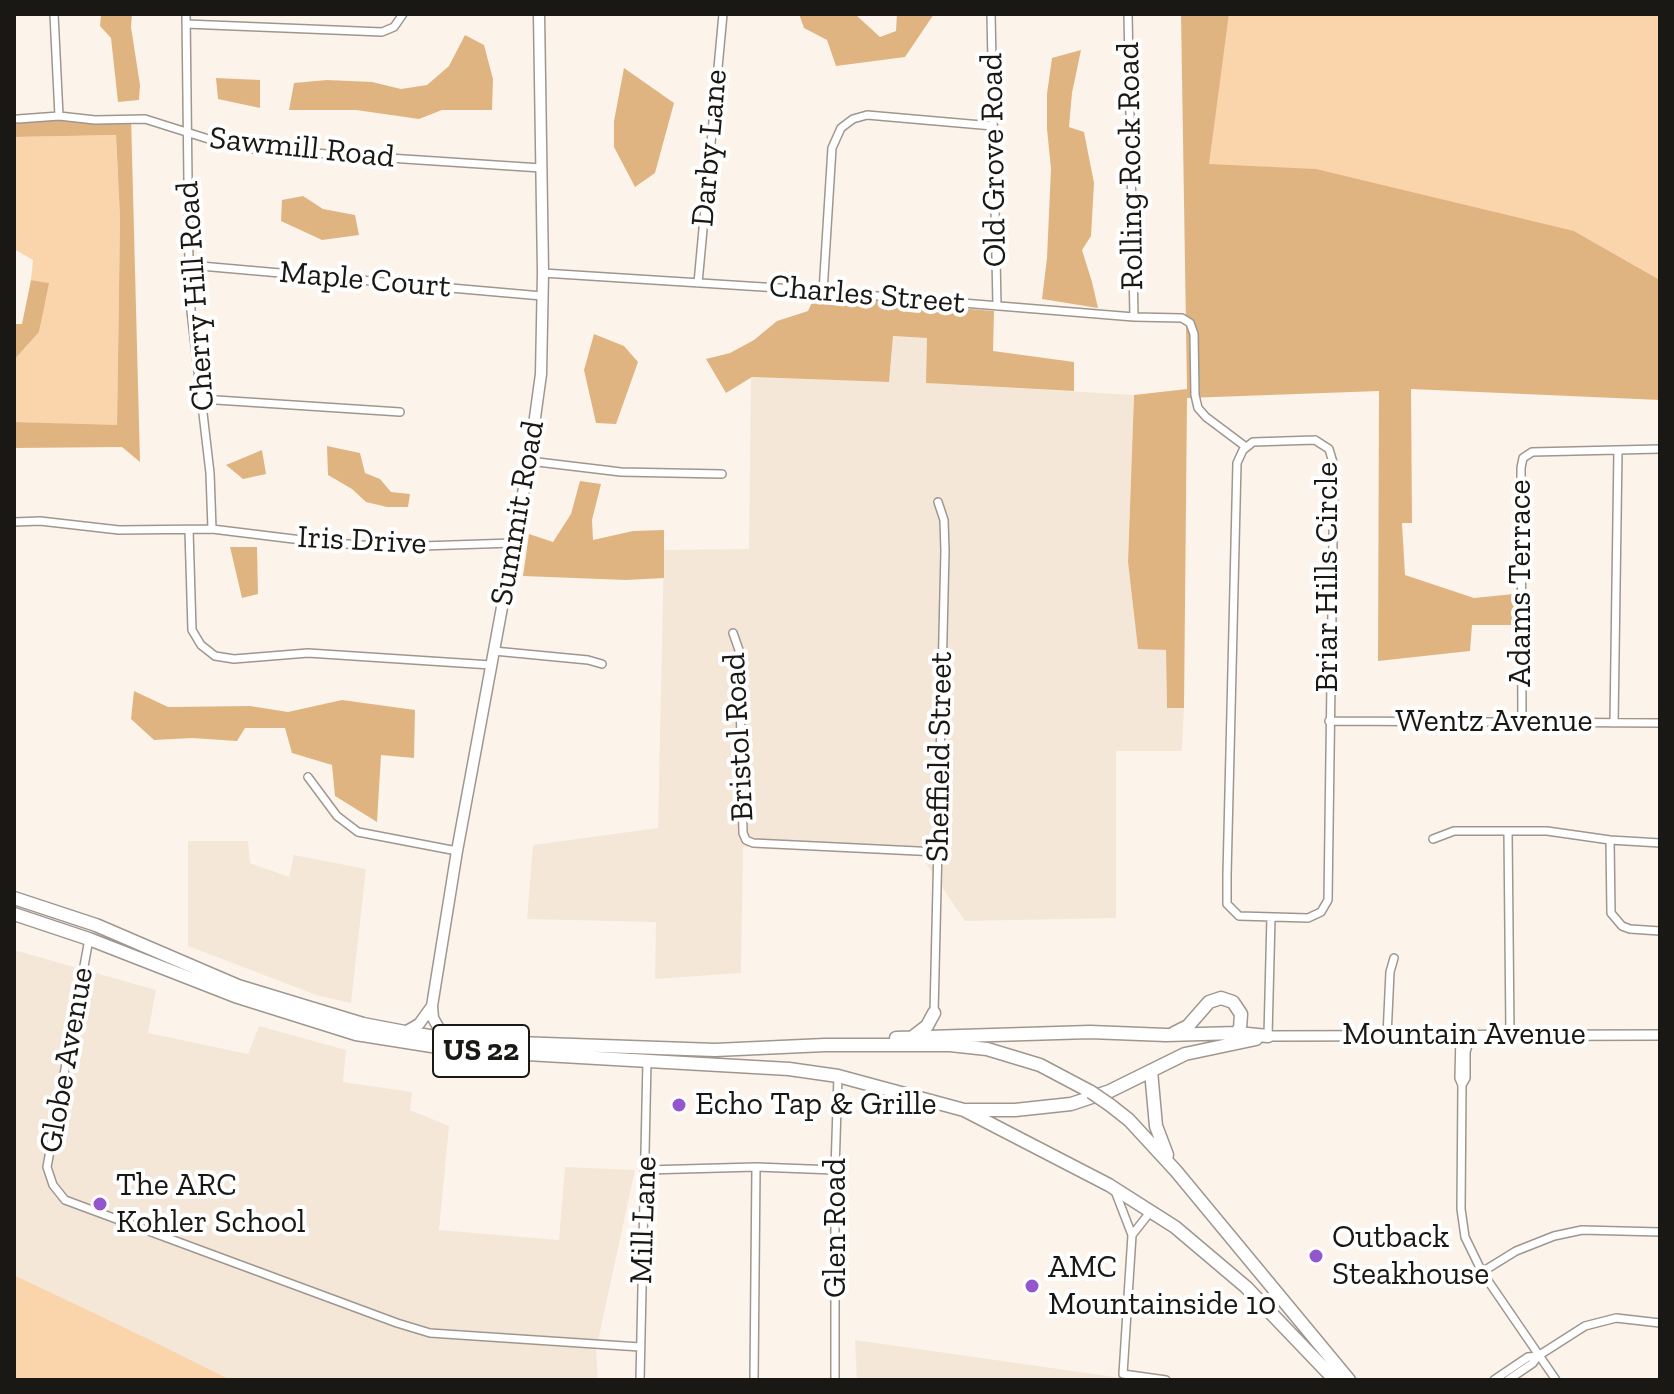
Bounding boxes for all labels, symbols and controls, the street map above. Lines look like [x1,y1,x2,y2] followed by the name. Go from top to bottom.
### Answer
[1110,42,1152,290] street label: Rolling Rock Road
[973,52,1015,268] street label: Old Grove Road
[684,68,736,228] street label: Darby Lane
[207,119,397,177] street label: Sawmill Road
[169,180,223,412] street label: Cherry Hill Road
[278,253,452,307] street label: Maple Court
[767,267,967,323] street label: Charles Street
[483,418,553,608] street label: Summit Road
[1309,462,1347,692] street label: Briar Hills Circle
[1502,479,1540,687] street label: Adams Terrace
[296,518,428,564] street label: Iris Drive
[919,651,961,863] street label: Sheffield Street
[715,652,763,822] street label: Bristol Road
[1395,703,1593,741] street label: Wentz Avenue
[32,964,102,1156] street label: Globe Avenue
[1342,1016,1586,1054] street label: Mountain Avenue
[433,1025,529,1077] road number: US 22
[695,1086,937,1124] place label: Echo Tap & Grille
[670,1096,688,1114] marker: Echo Tap & Grille
[623,1155,665,1285] street label: Mill Lane
[817,1158,855,1298] street label: Glen Road
[116,1167,306,1242] place label: The ARC Kohler School
[91,1195,109,1213] marker: The ARC Kohler School
[1332,1219,1489,1294] place label: Outback Steakhouse
[1307,1247,1325,1265] marker: Outback Steakhouse
[1048,1249,1276,1324] place label: AMC Mountainside 10
[1023,1277,1041,1295] marker: AMC Mountainside 10

